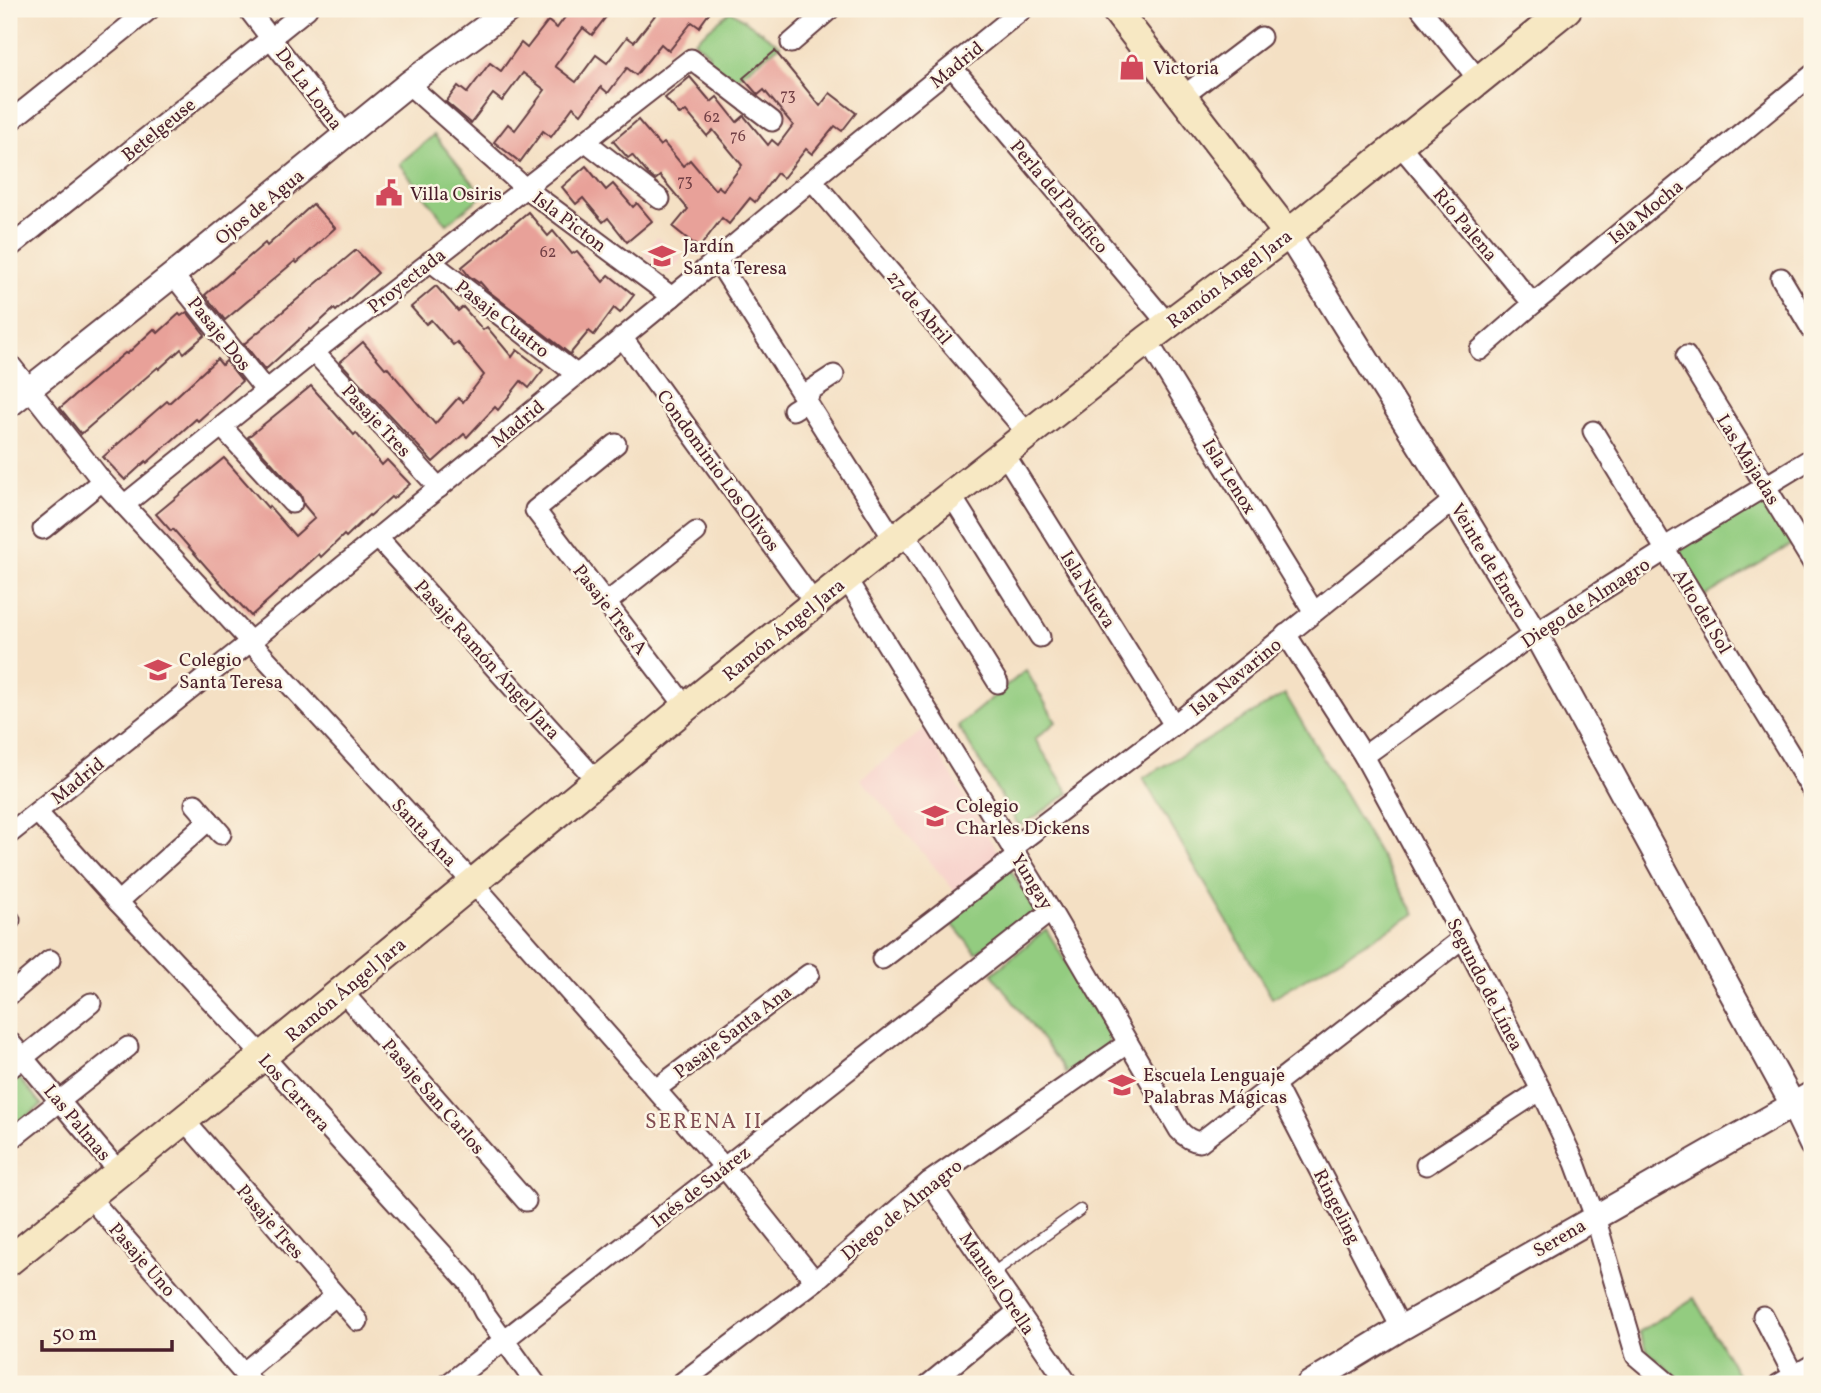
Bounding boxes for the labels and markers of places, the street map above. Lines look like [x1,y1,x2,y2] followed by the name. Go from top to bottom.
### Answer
[1117,52,1147,82] shop icon: Victoria
[1153,56,1219,82] place label: Victoria
[374,178,404,208] public building icon: Villa Osiris
[410,182,502,208] place label: Villa Osiris
[683,234,787,282] place label: Jardín Santa Teresa
[647,241,677,271] school or university icon: Jardín Santa Teresa
[179,648,283,696] place label: Colegio Santa Teresa
[143,655,173,685] school or university icon: Colegio Santa Teresa
[956,794,1090,842] place label: Colegio Charles Dickens
[920,801,950,831] school or university icon: Colegio Charles Dickens
[1143,1063,1287,1111] place label: Escuela Lenguaje Palabras Mágicas
[1107,1070,1137,1100] school or university icon: Escuela Lenguaje Palabras Mágicas

